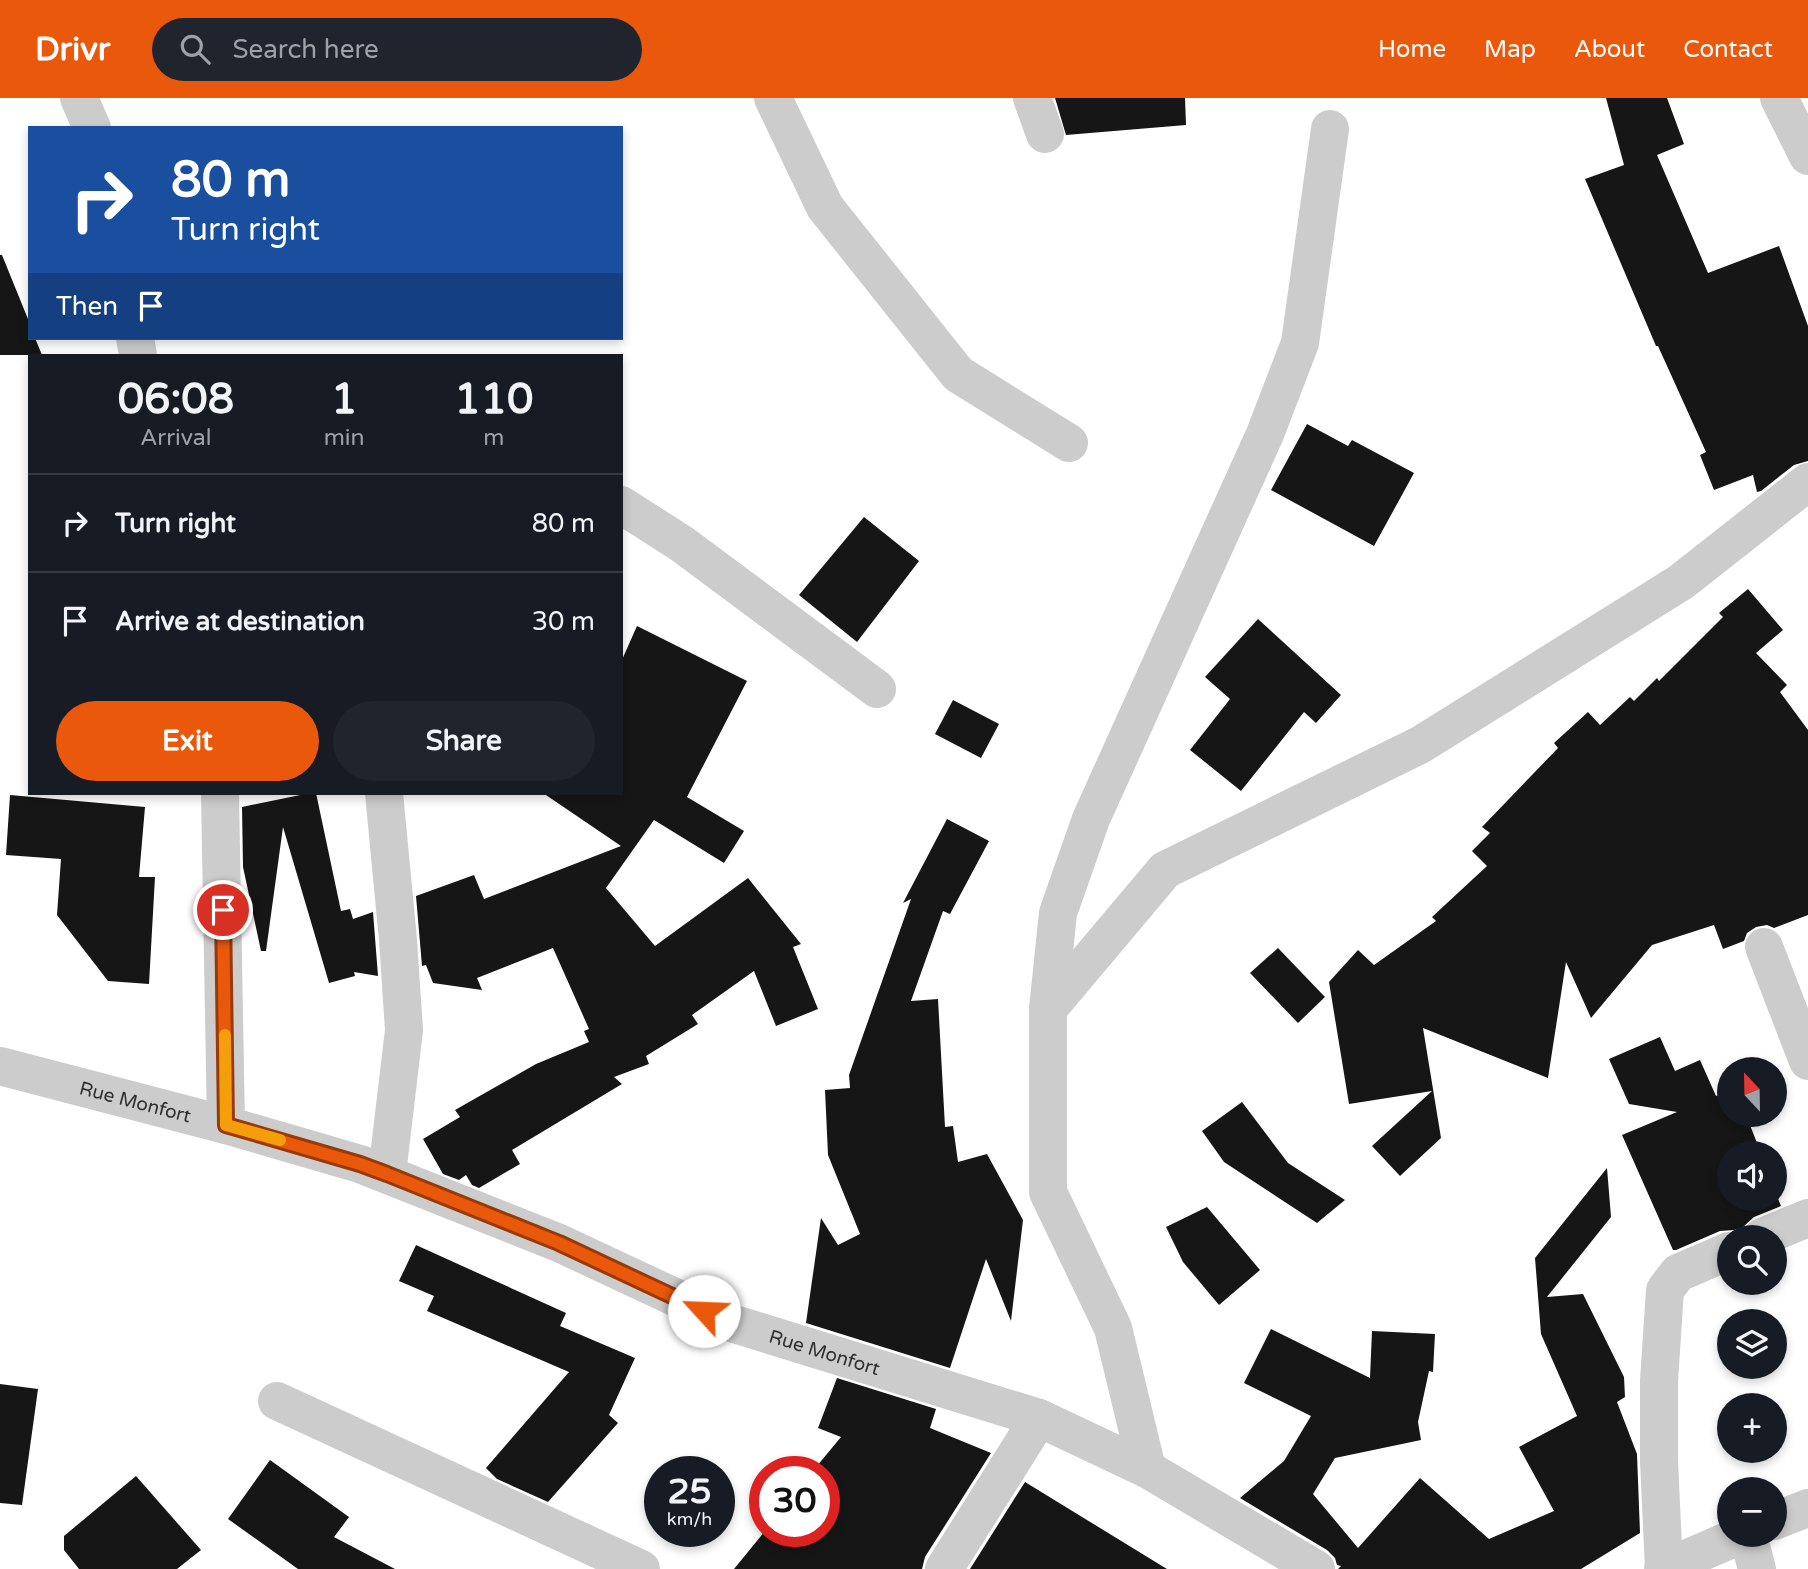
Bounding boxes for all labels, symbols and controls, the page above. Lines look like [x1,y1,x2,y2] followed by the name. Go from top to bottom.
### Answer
[152,18,642,81] search box
[35,30,110,69] text: Drivr
[176,30,214,68] icon: search
[232,34,379,65] text: Search here
[1378,35,1446,64] text: Home
[1484,35,1536,64] text: Map
[1574,35,1645,64] text: About
[1683,35,1773,64] text: Contact
[171,151,290,210] text: 80 m
[56,154,147,245] icon: right
[171,211,320,249] text: Turn right
[132,287,170,325] icon: arrive
[56,291,118,322] text: Then
[118,374,234,425] text: 06:08
[331,374,357,425] text: 1
[454,374,533,425] text: 110
[140,424,211,452] text: Arrival
[324,424,365,452] text: min
[483,424,504,452] text: m
[56,504,94,542] icon: right
[115,508,236,539] text: Turn right
[532,508,595,539] text: 80 m
[56,602,94,640] icon: arrive
[115,606,365,637] text: Arrive at destination
[532,606,595,637] text: 30 m
[56,701,319,781] button: Exit
[333,701,595,781] button: Share
[193,880,253,940] pin
[204,891,242,929] icon: arrive
[1717,1057,1787,1127] north arrow
[1717,1057,1787,1547] map controls
[77,1077,193,1127] street label: Rue Monfort
[1717,1141,1787,1211] button: sound
[1717,1225,1787,1295] button: search
[667,1274,741,1348] position arrow
[1717,1309,1787,1379] button: layers
[766,1325,882,1380] street label: Rue Monfort
[1717,1393,1787,1463] button: +
[749,1456,840,1547] speed limit sign: 30
[668,1471,711,1513] text: 25
[1717,1477,1787,1547] button: −
[667,1508,712,1530] text: km/h

